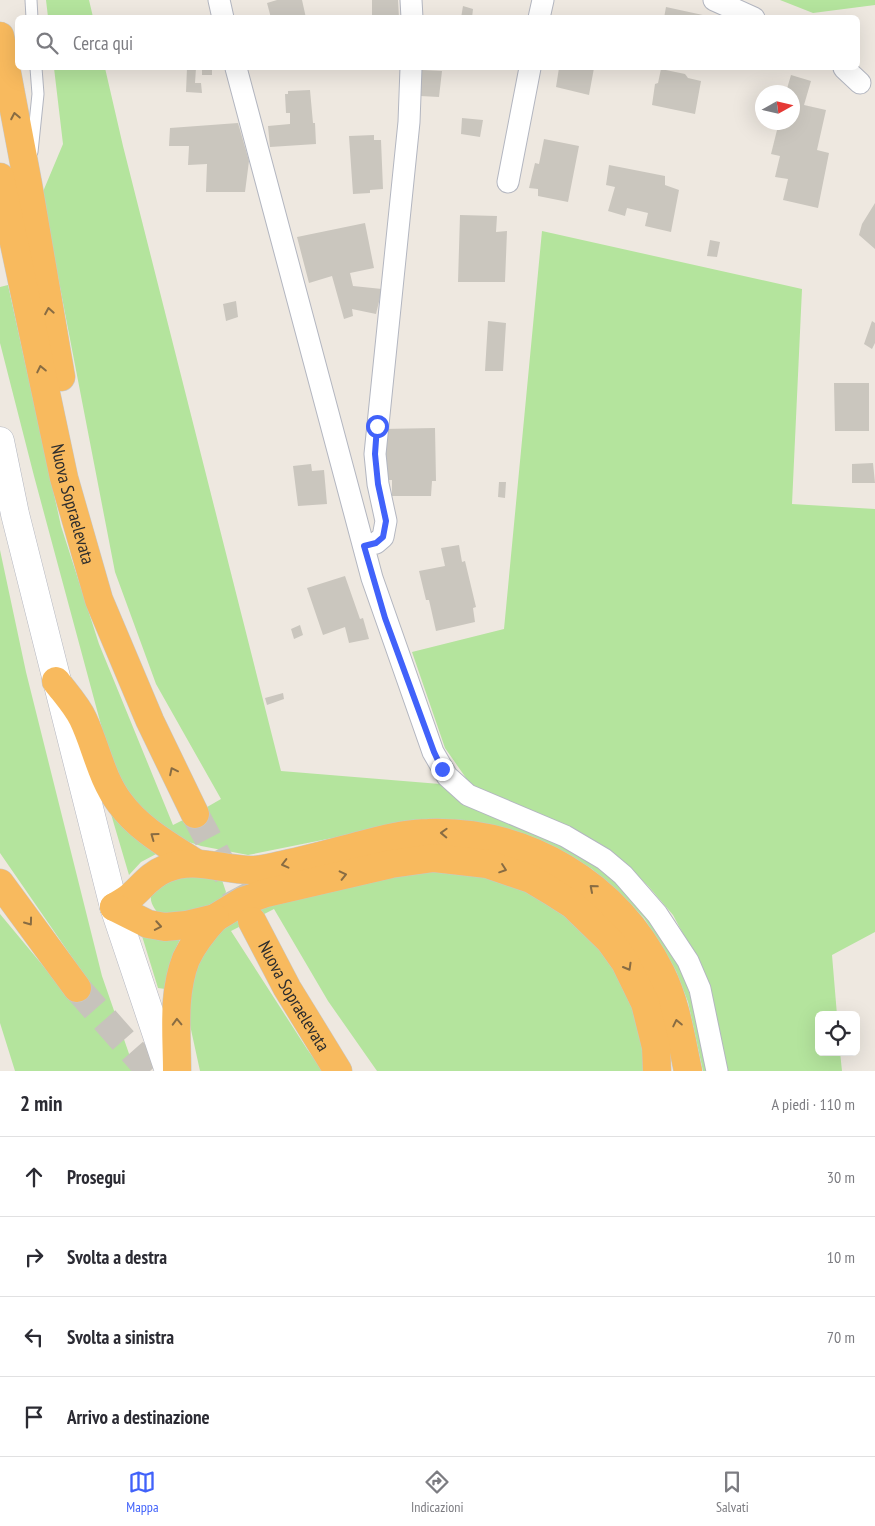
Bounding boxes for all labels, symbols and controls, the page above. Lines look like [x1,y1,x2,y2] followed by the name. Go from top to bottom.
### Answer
[15,15,860,70] search box
[33,29,61,57] icon: search
[73,31,133,55] text: Cerca qui
[755,85,800,130] north arrow
[10,112,21,121] one-way arrow
[45,306,55,315] one-way arrow
[36,364,47,373] one-way arrow
[366,415,389,438] route start
[46,442,100,567] street label: Nuova Sopraelevata
[431,758,454,781] route end
[170,767,180,776] one-way arrow
[439,828,447,838] one-way arrow
[151,833,160,841] one-way arrow
[280,858,289,869] one-way arrow
[498,863,507,873] one-way arrow
[339,870,348,881] one-way arrow
[590,885,599,894] one-way arrow
[23,916,32,926] one-way arrow
[154,920,163,930] one-way arrow
[253,937,335,1055] street label: Nuova Sopraelevata
[622,962,632,971] one-way arrow
[815,1011,860,1056] map controls
[815,1011,860,1056] button: locate
[171,1018,182,1026] one-way arrow
[673,1019,683,1028] one-way arrow
[20,1090,62,1117] text: 2 min
[772,1094,855,1114] text: A piedi · 110 m
[20,1163,48,1191] icon: ahead
[67,1165,126,1189] text: Prosegui
[827,1167,855,1187] text: 30 m
[20,1243,48,1271] icon: right
[67,1245,167,1269] text: Svolta a destra
[827,1247,855,1267] text: 10 m
[20,1323,48,1351] icon: left
[67,1325,174,1349] text: Svolta a sinistra
[827,1327,855,1347] text: 70 m
[20,1403,48,1431] icon: arrive
[67,1405,210,1429] text: Arrivo a destinazione
[126,1468,159,1516] tab: Mappa
[411,1468,463,1516] tab: Indicazioni
[716,1468,749,1516] tab: Salvati

